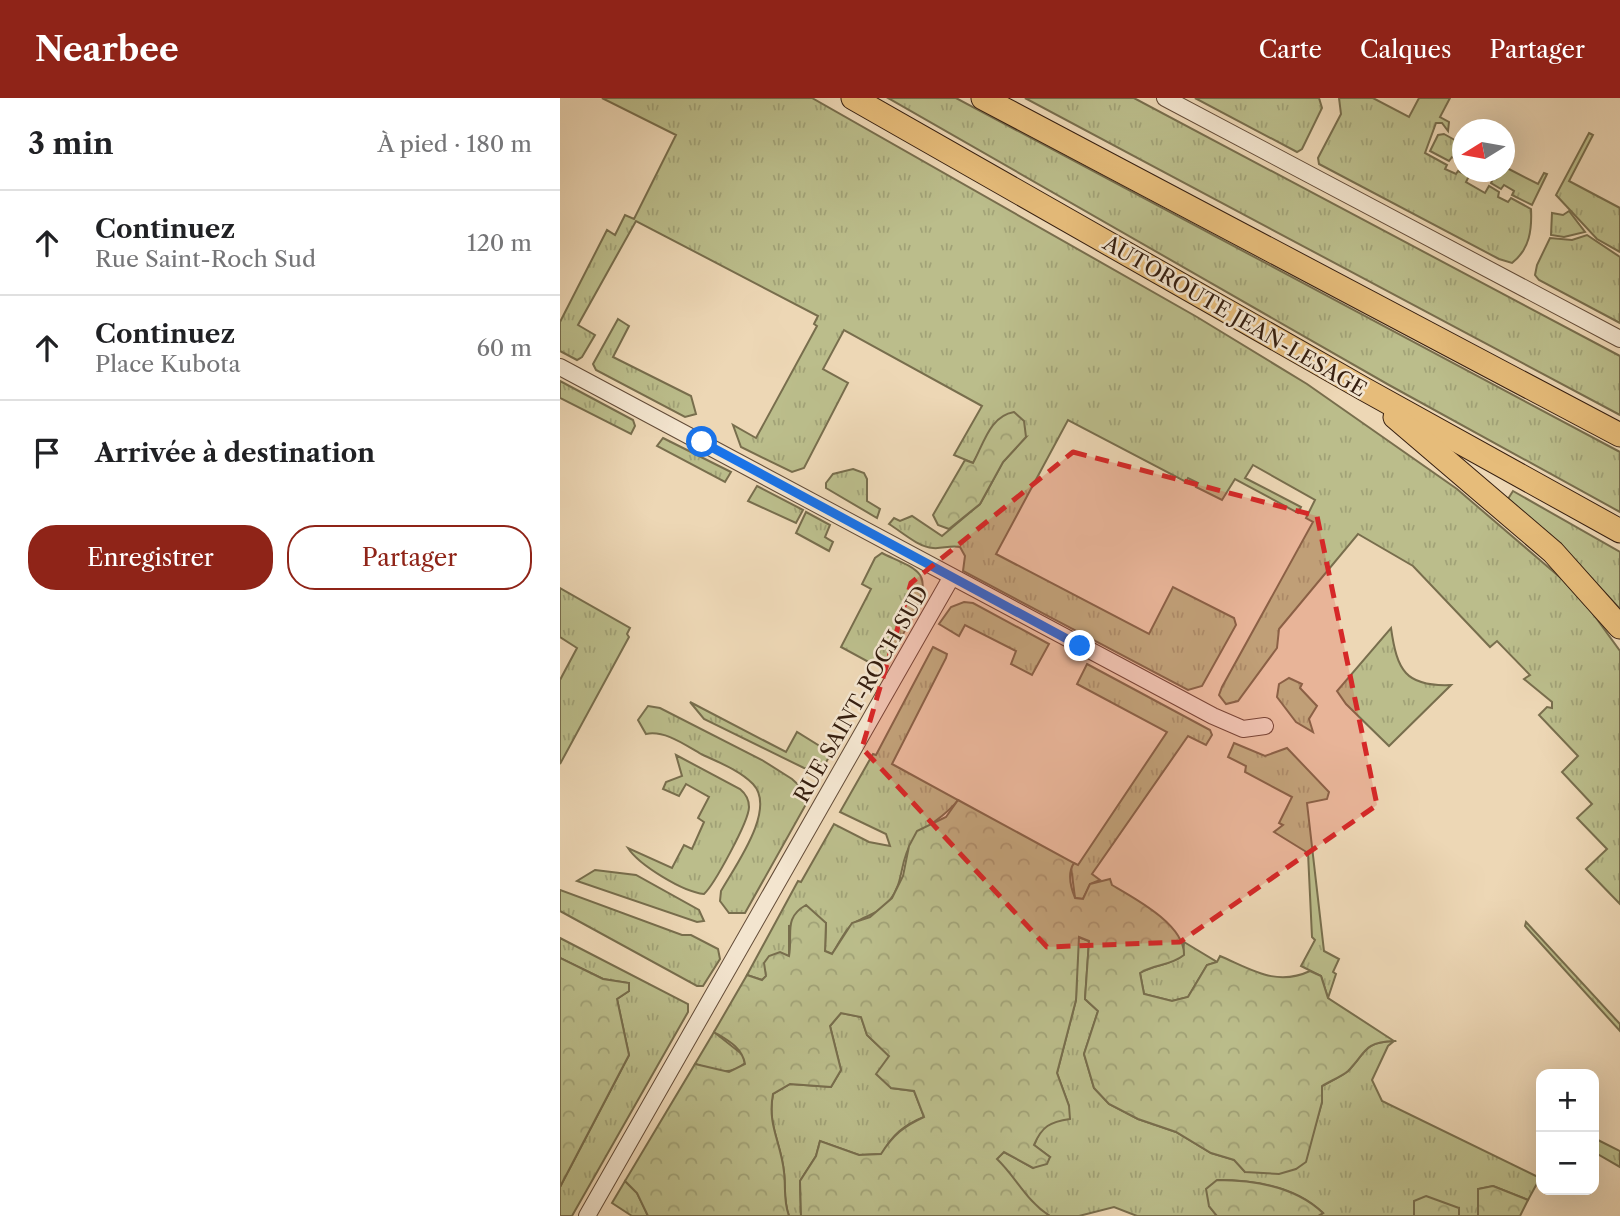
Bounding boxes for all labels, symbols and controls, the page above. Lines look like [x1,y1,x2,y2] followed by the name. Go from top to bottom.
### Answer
[35,29,179,70] text: Nearbee
[1259,35,1322,64] text: Carte
[1360,35,1451,64] text: Calques
[1489,35,1585,64] text: Partager
[1452,119,1515,182] north arrow
[28,125,114,162] text: 3 min
[377,130,532,158] text: À pied · 180 m
[95,213,235,245] text: Continuez
[28,224,66,262] icon: ahead
[467,229,532,257] text: 120 m
[1098,230,1371,402] street label: AUTOROUTE JEAN-LESAGE
[95,245,316,273] text: Rue Saint-Roch Sud
[95,318,235,350] text: Continuez
[28,329,66,367] icon: ahead
[476,334,532,362] text: 60 m
[95,350,241,378] text: Place Kubota
[686,426,717,457] route start
[28,434,66,472] icon: arrive
[95,437,375,469] text: Arrivée à destination
[28,525,273,590] button: Enregistrer
[287,525,532,590] button: Partager
[789,581,933,807] street label: RUE SAINT-ROCH SUD
[1064,630,1095,661] route end
[1536,1069,1599,1195] map controls
[1536,1069,1599,1132] button: +
[1536,1132,1599,1195] button: −

